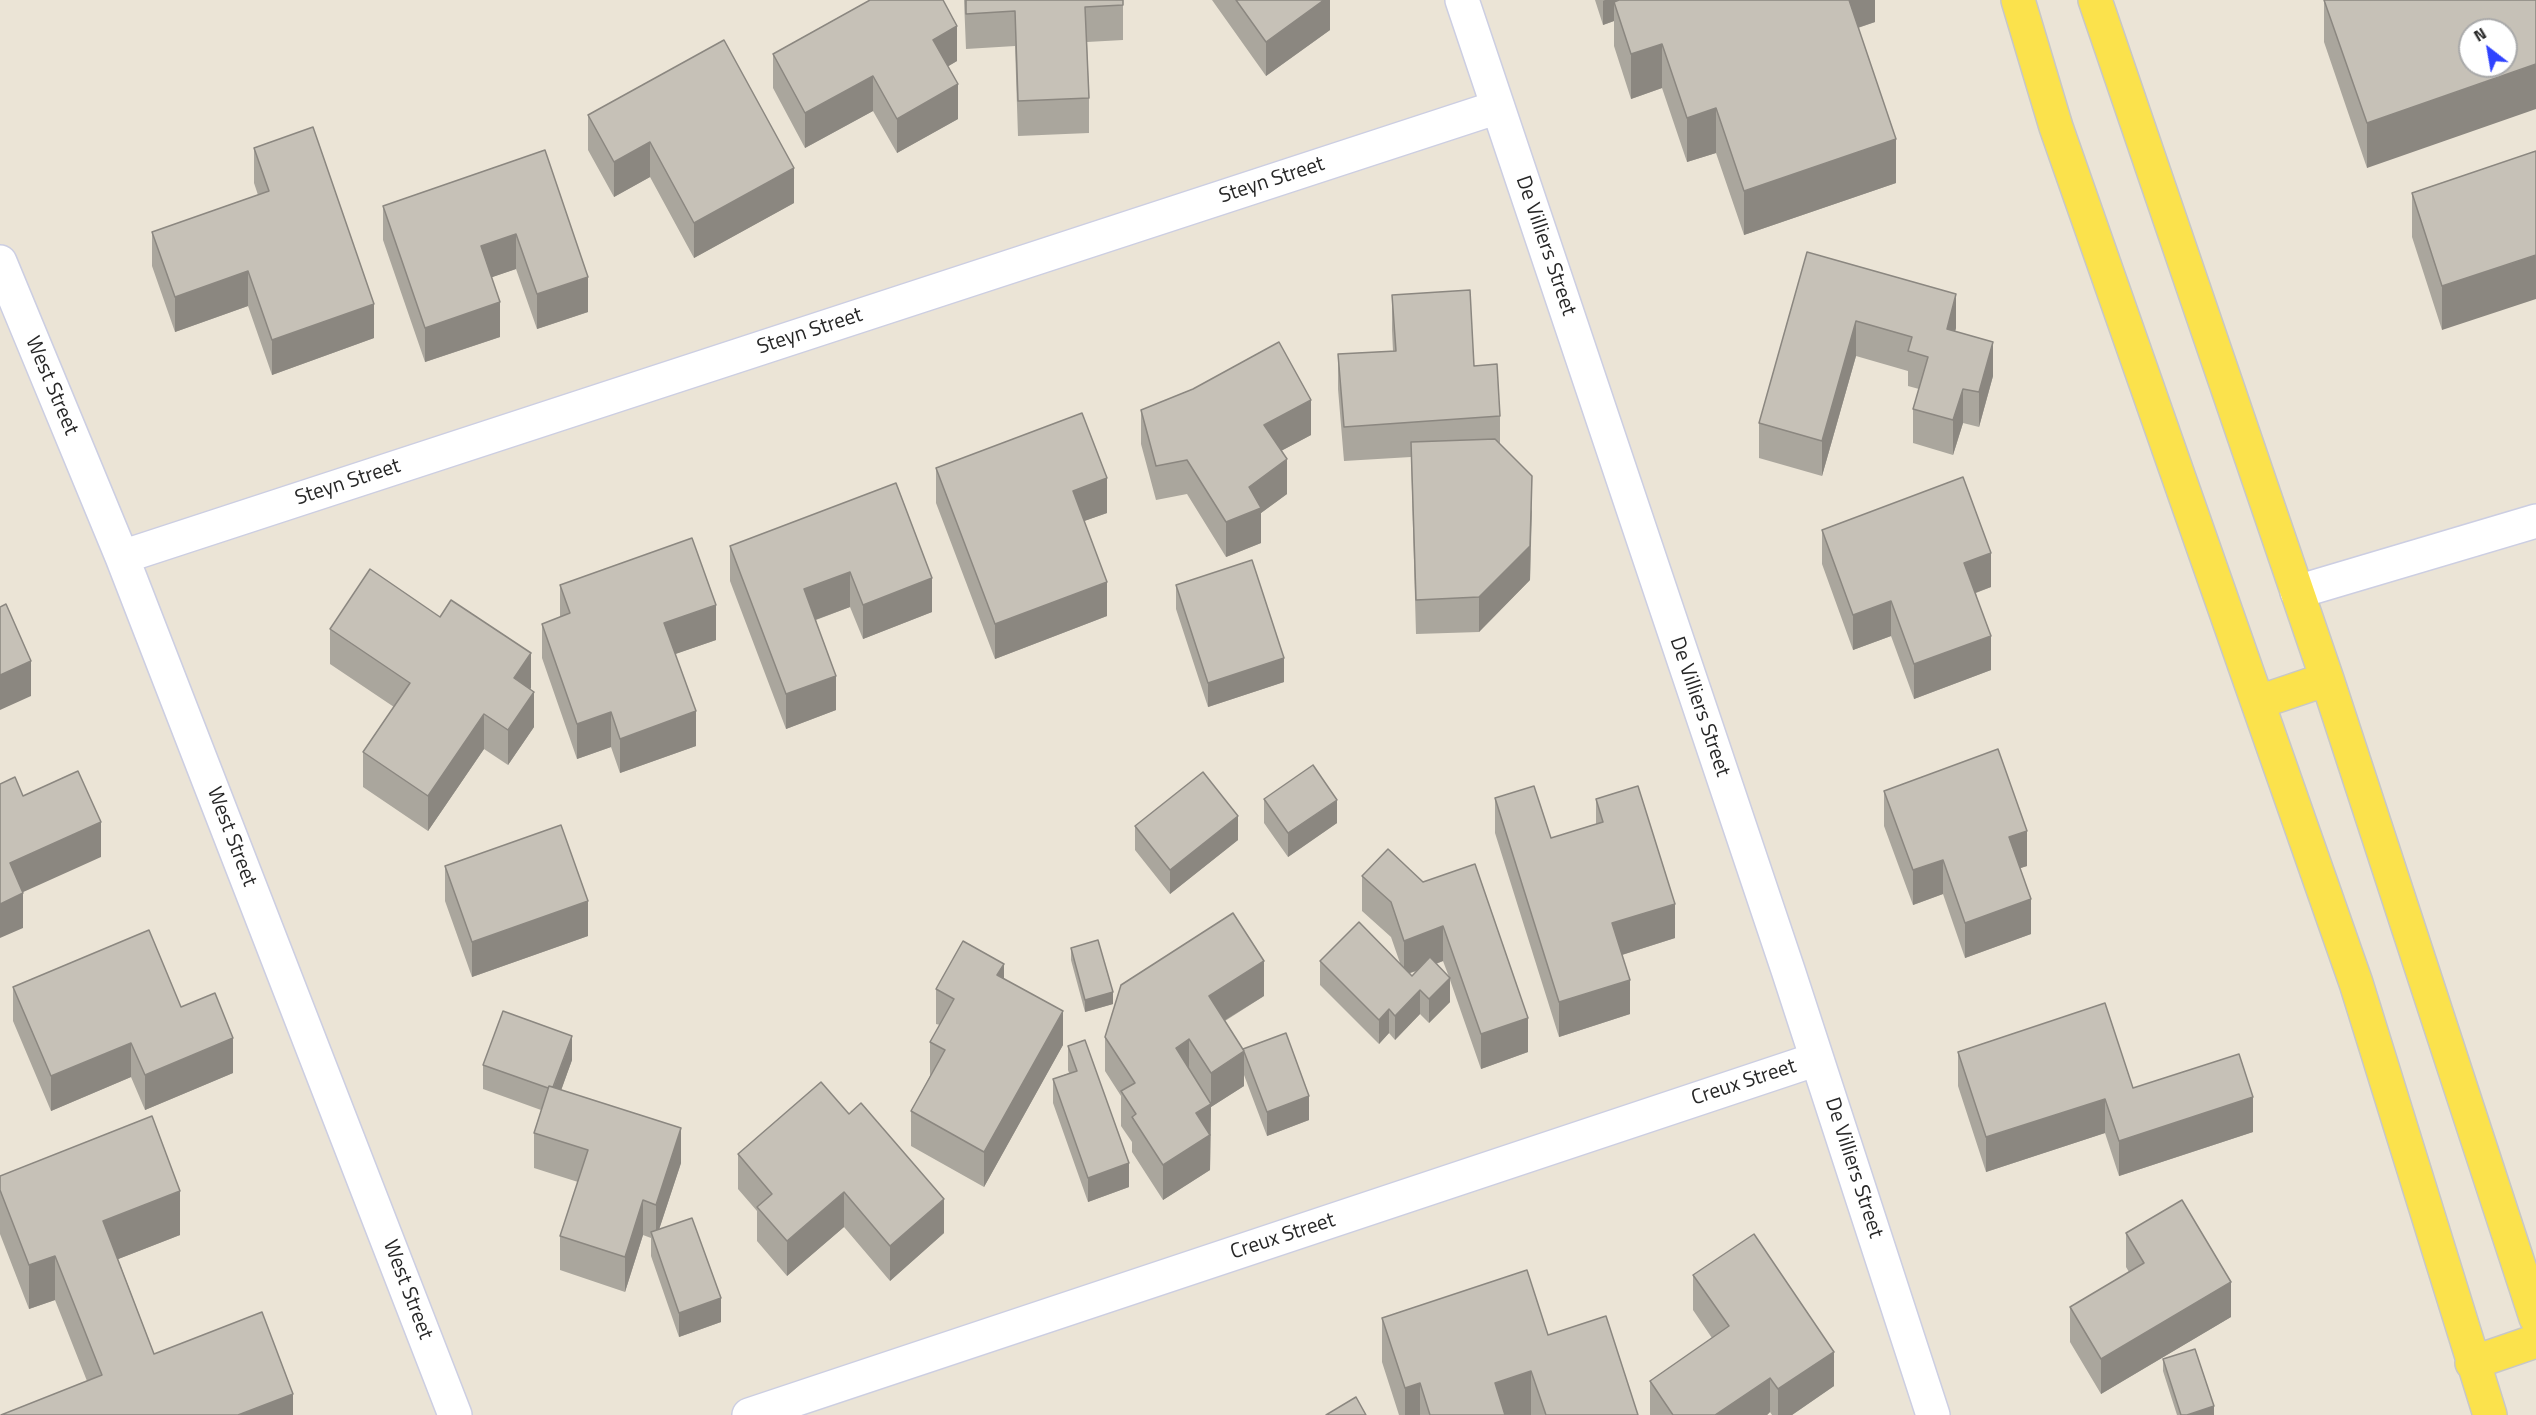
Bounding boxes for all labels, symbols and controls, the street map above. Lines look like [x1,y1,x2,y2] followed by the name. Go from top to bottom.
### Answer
[2458,18,2518,78] north arrow
[2469,21,2491,47] text: N
[1216,152,1328,210] street label: Steyn Street
[1509,173,1581,319] street label: De Villiers Street
[754,303,866,361] street label: Steyn Street
[19,333,83,439] street label: West Street
[292,454,404,512] street label: Steyn Street
[1663,634,1735,780] street label: De Villiers Street
[200,784,262,890] street label: West Street
[1689,1054,1799,1112] street label: Creux Street
[1818,1095,1888,1241] street label: De Villiers Street
[1228,1208,1338,1266] street label: Creux Street
[376,1237,438,1343] street label: West Street

